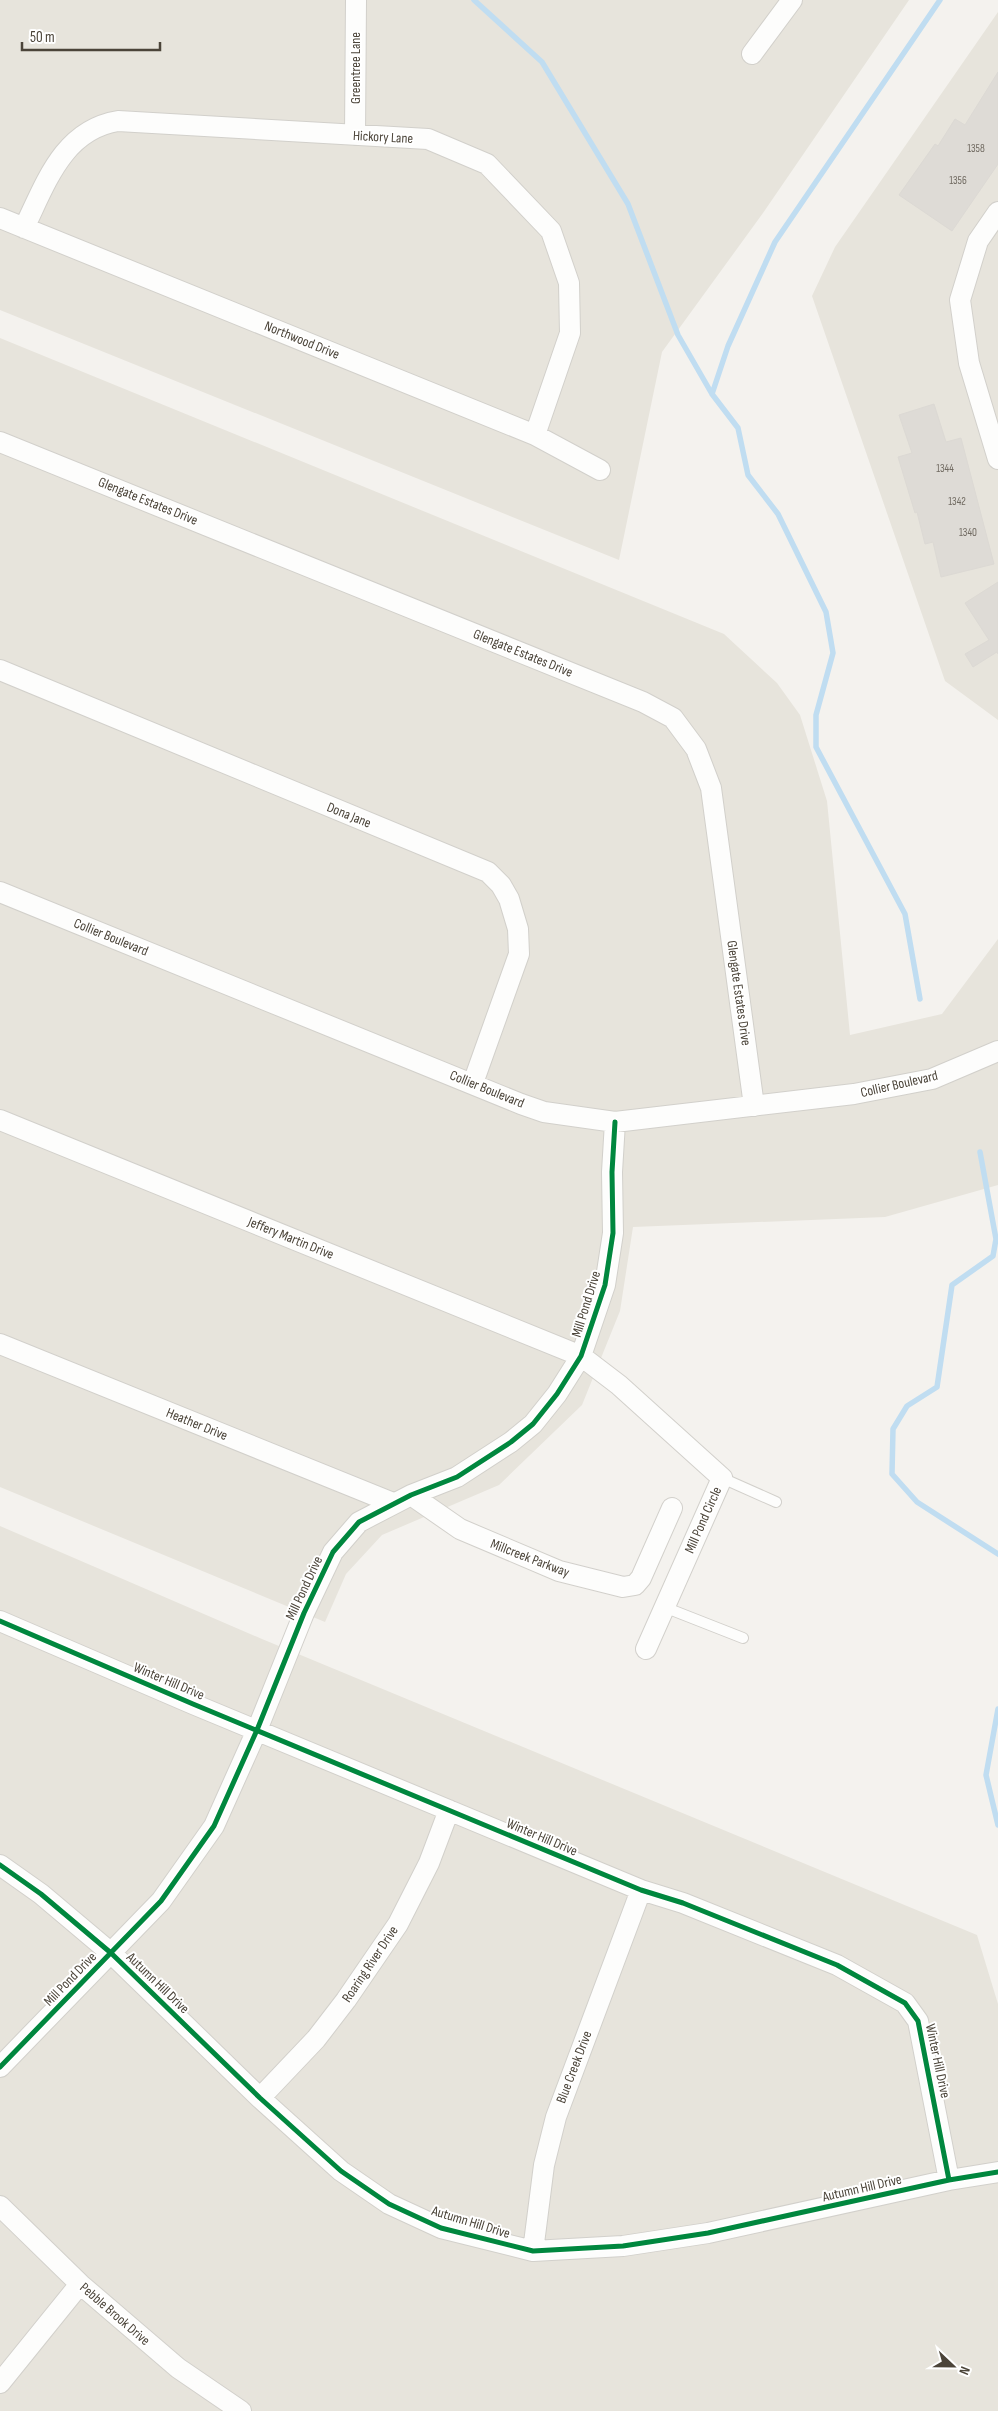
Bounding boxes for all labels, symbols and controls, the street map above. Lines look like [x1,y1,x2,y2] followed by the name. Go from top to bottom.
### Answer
[22,20,160,52] scale bar
[30,28,55,47] text: 50 m
[347,32,364,104] street label: Greentree Lane
[352,127,414,147] street label: Hickory Lane
[967,142,985,155] house number: 1358
[949,174,967,187] house number: 1356
[262,317,342,363] street label: Northwood Drive
[936,462,954,475] house number: 1344
[96,473,200,529] street label: Glengate Estates Drive
[948,495,966,508] house number: 1342
[959,526,977,539] house number: 1340
[471,625,575,681] street label: Glengate Estates Drive
[324,798,374,832] street label: Dona Jane
[71,914,151,960] street label: Collier Boulevard
[723,939,755,1047] street label: Glengate Estates Drive
[447,1066,527,1112] street label: Collier Boulevard
[859,1067,939,1101] street label: Collier Boulevard
[245,1213,336,1263] street label: Jeffery Martin Drive
[568,1269,604,1339] street label: Mill Pond Drive
[164,1404,230,1444] street label: Heather Drive
[681,1484,725,1556] street label: Mill Pond Circle
[488,1535,572,1581] street label: Millcreek Parkway
[282,1553,326,1623] street label: Mill Pond Drive
[131,1658,207,1704] street label: Winter Hill Drive
[504,1814,580,1860] street label: Winter Hill Drive
[338,1923,402,2005] street label: Roaring River Drive
[40,1948,100,2010] street label: Mill Pond Drive
[122,1948,193,2017] street label: Autumn Hill Drive
[922,2022,954,2100] street label: Winter Hill Drive
[552,2028,596,2106] street label: Blue Creek Drive
[820,2171,903,2206] street label: Autumn Hill Drive
[429,2202,512,2242] street label: Autumn Hill Drive
[76,2279,154,2349] street label: Pebble Brook Drive
[928,2341,978,2391] north arrow
[955,2364,974,2377] text: N

